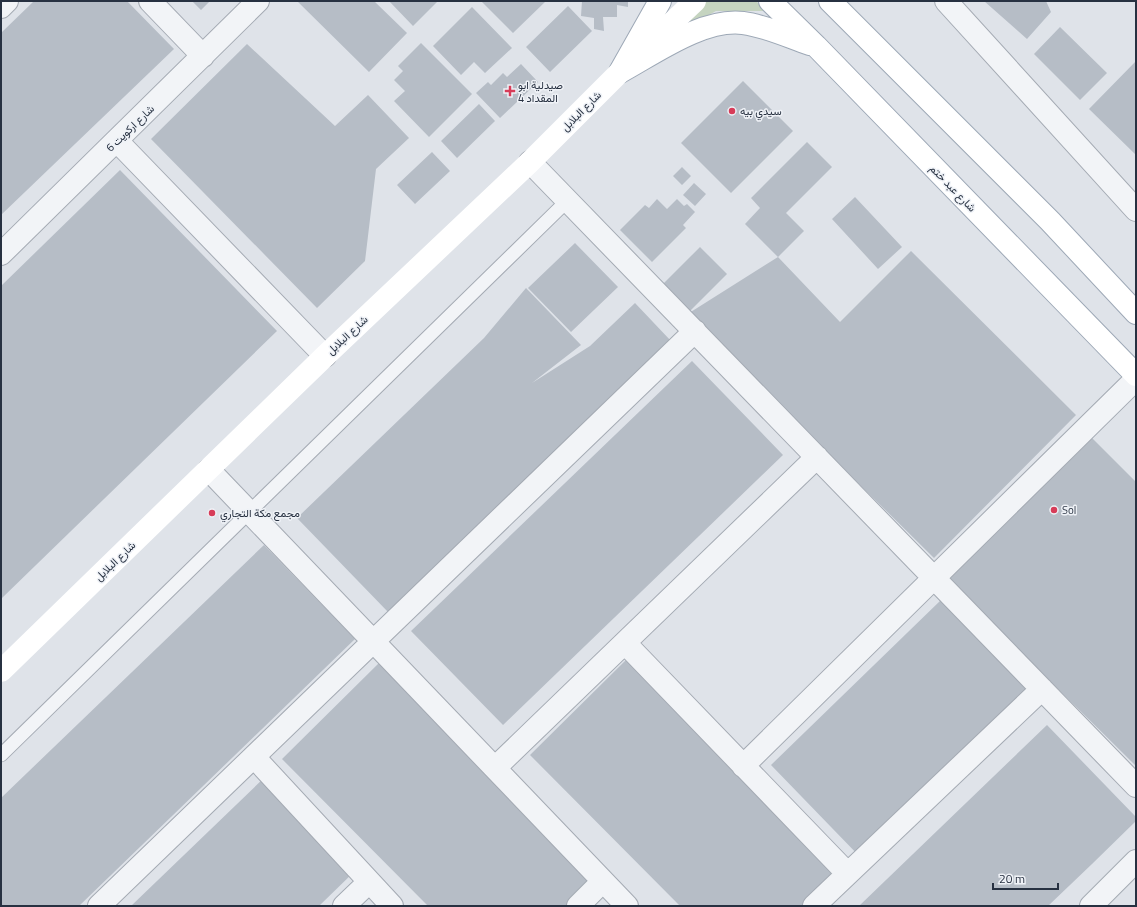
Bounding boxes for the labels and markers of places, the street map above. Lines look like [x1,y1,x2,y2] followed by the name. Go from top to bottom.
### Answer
[518,77,563,106] place label: صيدلية ابو المقداد 4
[505,86,515,96] marker: صيدلية ابو المقداد 4
[740,103,782,121] place label: سيدي بيه
[727,106,737,116] marker: سيدي بيه
[1062,502,1076,518] place label: Sol
[220,505,300,523] place label: مجمع مكة التجاري
[1049,505,1059,515] marker: Sol
[207,508,217,518] marker: مجمع مكة التجاري

